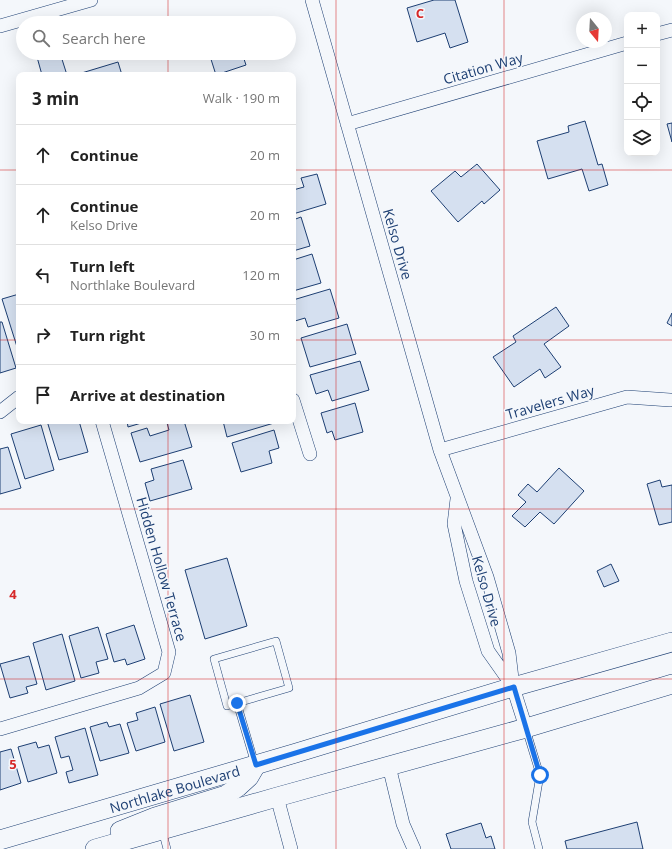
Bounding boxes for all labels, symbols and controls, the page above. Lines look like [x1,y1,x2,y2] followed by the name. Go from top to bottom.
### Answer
[416,4,424,22] text: C
[576,12,612,48] north arrow
[624,12,660,156] map controls
[624,12,660,48] button: +
[16,16,296,60] search box
[30,27,52,49] icon: search
[62,28,146,48] text: Search here
[441,47,526,88] street label: Citation Way
[624,48,660,84] button: −
[624,84,660,120] button: locate
[32,87,79,110] text: 3 min
[203,89,280,107] text: Walk · 190 m
[624,120,660,156] button: layers
[32,144,54,166] icon: ahead
[70,145,138,165] text: Continue
[250,146,280,164] text: 20 m
[70,196,138,216] text: Continue
[32,204,54,226] icon: ahead
[250,206,280,224] text: 20 m
[379,206,417,282] street label: Kelso Drive
[70,216,138,234] text: Kelso Drive
[70,256,135,276] text: Turn left
[32,264,54,286] icon: left
[242,266,280,284] text: 120 m
[70,276,195,294] text: Northlake Boulevard
[32,324,54,346] icon: right
[70,325,145,345] text: Turn right
[250,326,280,344] text: 30 m
[504,380,597,424] street label: Travelers Way
[32,384,54,406] icon: arrive
[70,385,225,405] text: Arrive at destination
[132,495,192,643] street label: Hidden Hollow Terrace
[468,553,506,629] street label: Kelso Drive
[9,585,17,603] text: 4
[228,694,246,712] route end
[9,755,17,773] text: 5
[107,761,242,817] street label: Northlake Boulevard
[531,766,549,784] route start

